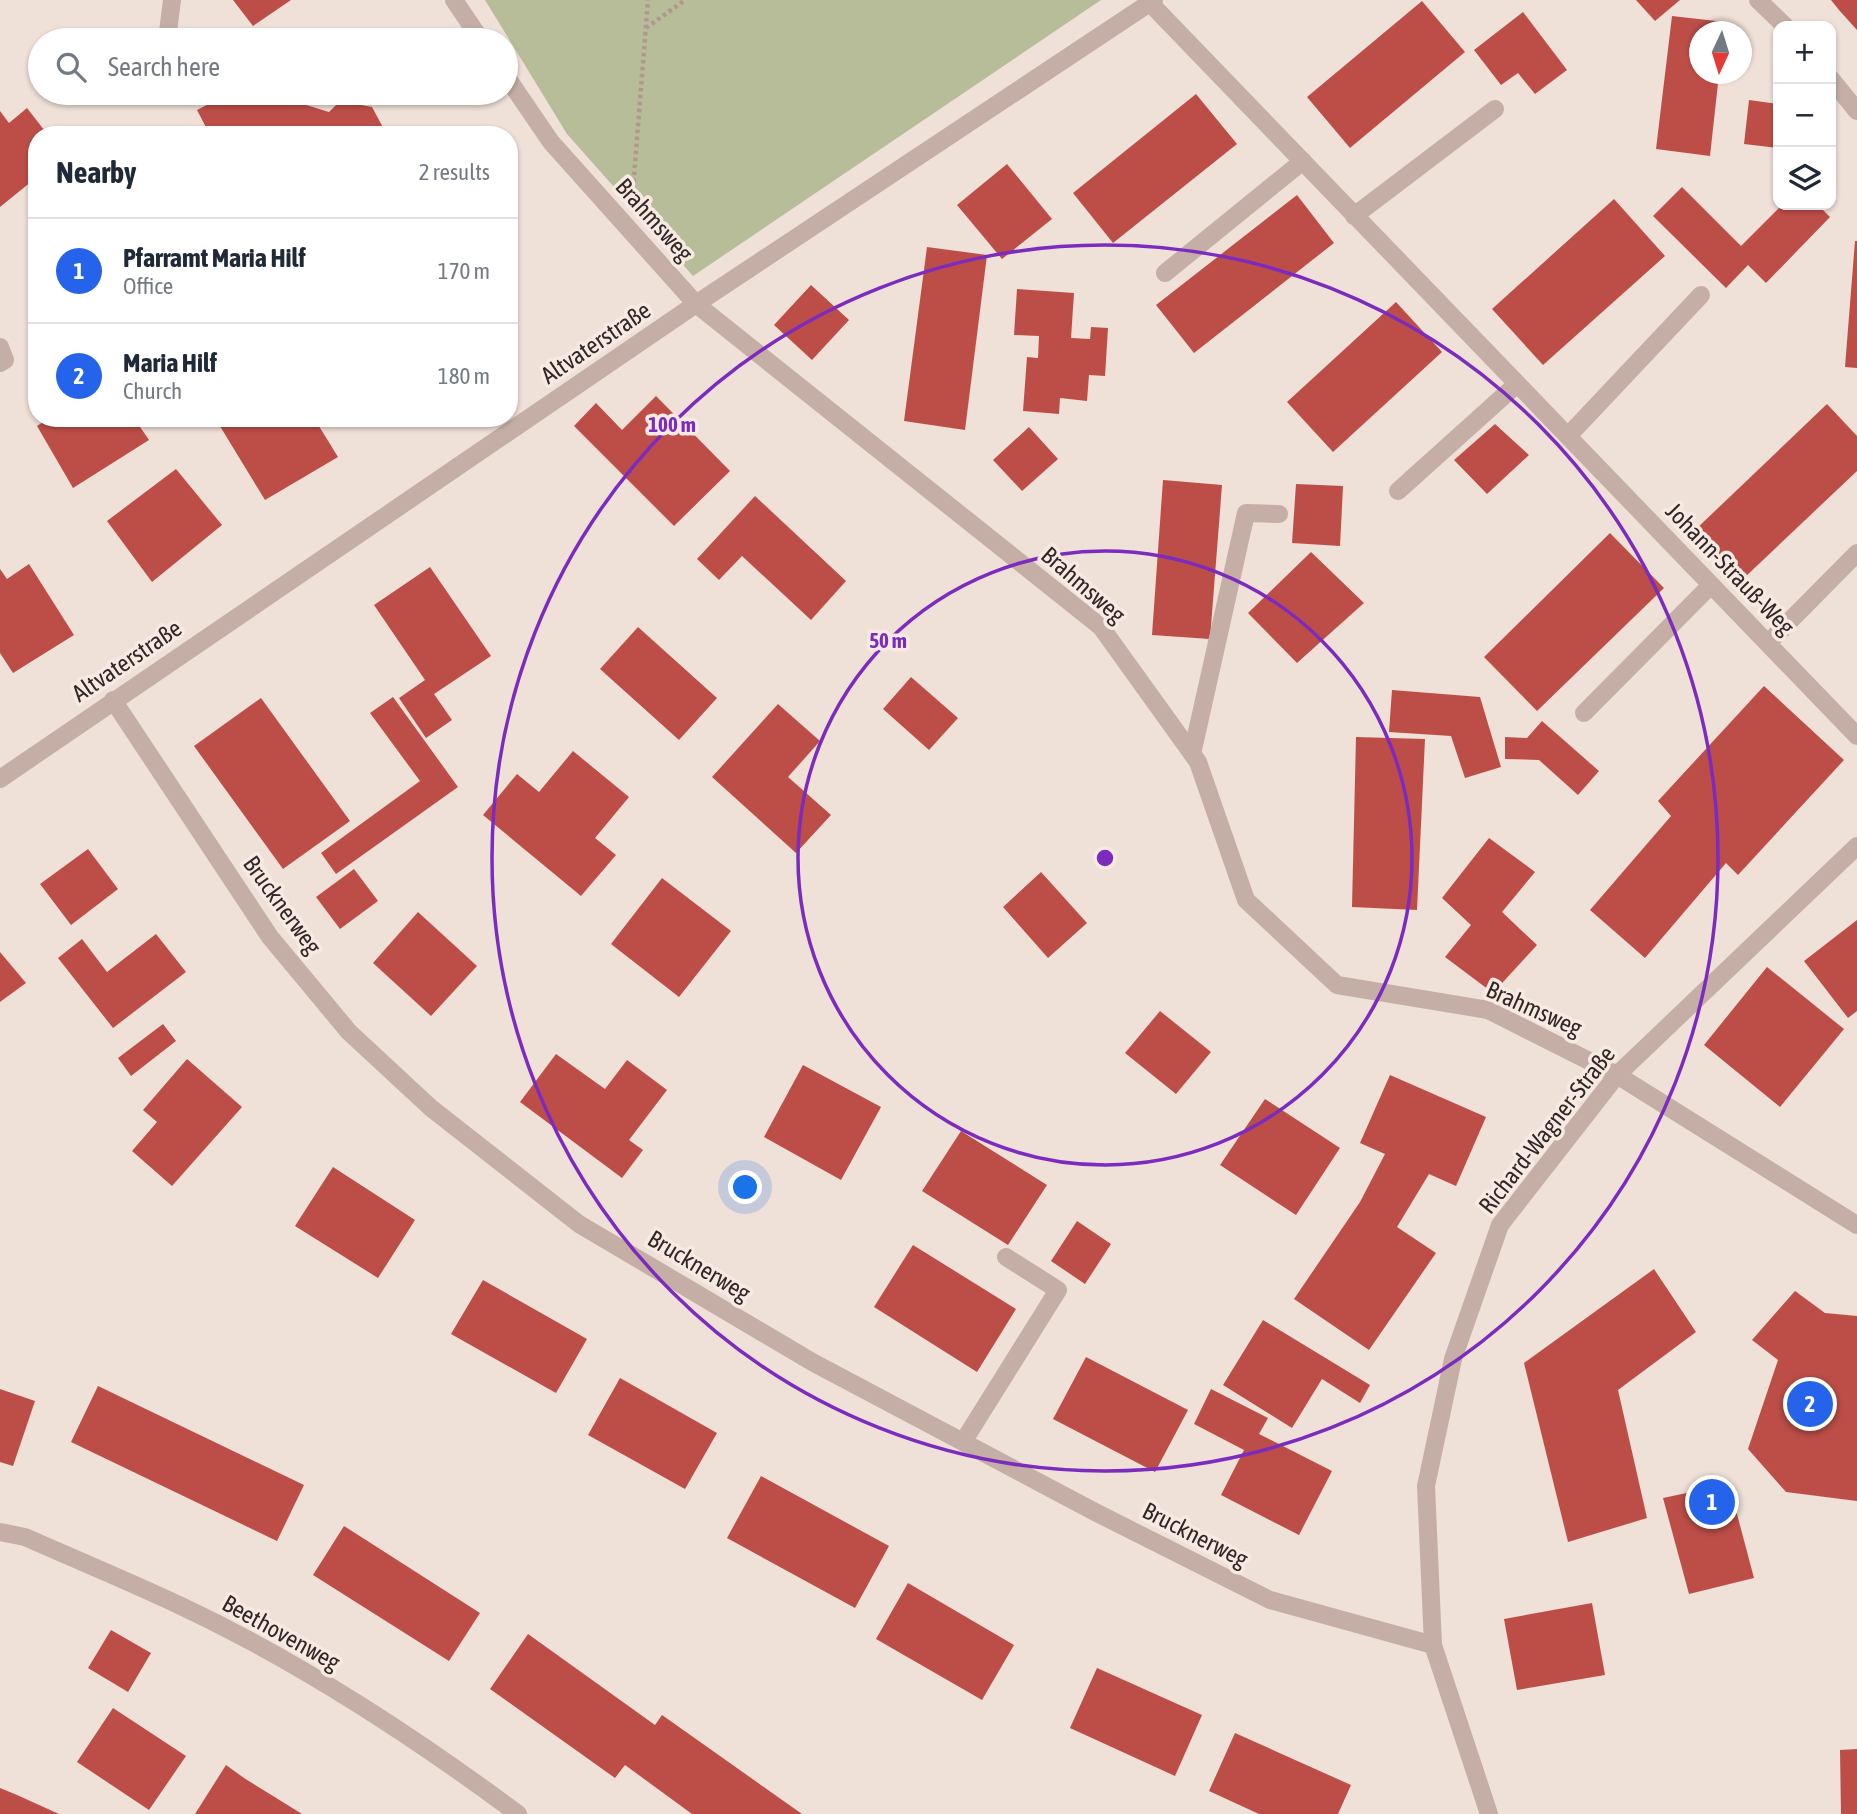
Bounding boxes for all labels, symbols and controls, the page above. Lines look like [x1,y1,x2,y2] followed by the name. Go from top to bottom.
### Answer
[1689,21,1752,84] north arrow
[1773,21,1836,210] map controls
[1773,21,1836,84] button: +
[28,28,518,105] search box
[52,48,90,86] icon: search
[108,52,220,82] text: Search here
[1773,84,1836,147] button: −
[1773,147,1836,210] button: layers
[56,155,136,189] text: Nearby
[419,159,490,185] text: 2 results
[610,173,699,267] street label: Brahmsweg
[123,243,306,273] text: Pfarramt Maria Hilf
[74,258,84,284] text: 1
[438,258,490,284] text: 170 m
[123,273,173,299] text: Office
[536,296,655,389] street label: Altvaterstraße
[123,348,217,378] text: Maria Hilf
[74,363,84,389] text: 2
[438,363,490,389] text: 180 m
[123,378,182,404] text: Church
[648,412,696,436] text: 100 m
[1661,497,1800,641] street label: Johann-Strauß-Weg
[1036,541,1131,629] street label: Brahmsweg
[67,614,186,707] street label: Altvaterstraße
[869,628,907,652] text: 50 m
[1093,846,1117,870] centre of rings
[238,850,327,959] street label: Brucknerweg
[1482,975,1587,1042] street label: Brahmsweg
[1473,1041,1620,1219] street label: Richard-Wagner-Straße
[728,1170,762,1204] your location
[643,1225,756,1307] street label: Brucknerweg
[1787,1378,1833,1430] pin: 2
[1689,1476,1735,1528] pin: 1
[1138,1497,1253,1573] street label: Brucknerweg
[218,1589,345,1676] street label: Beethovenweg

